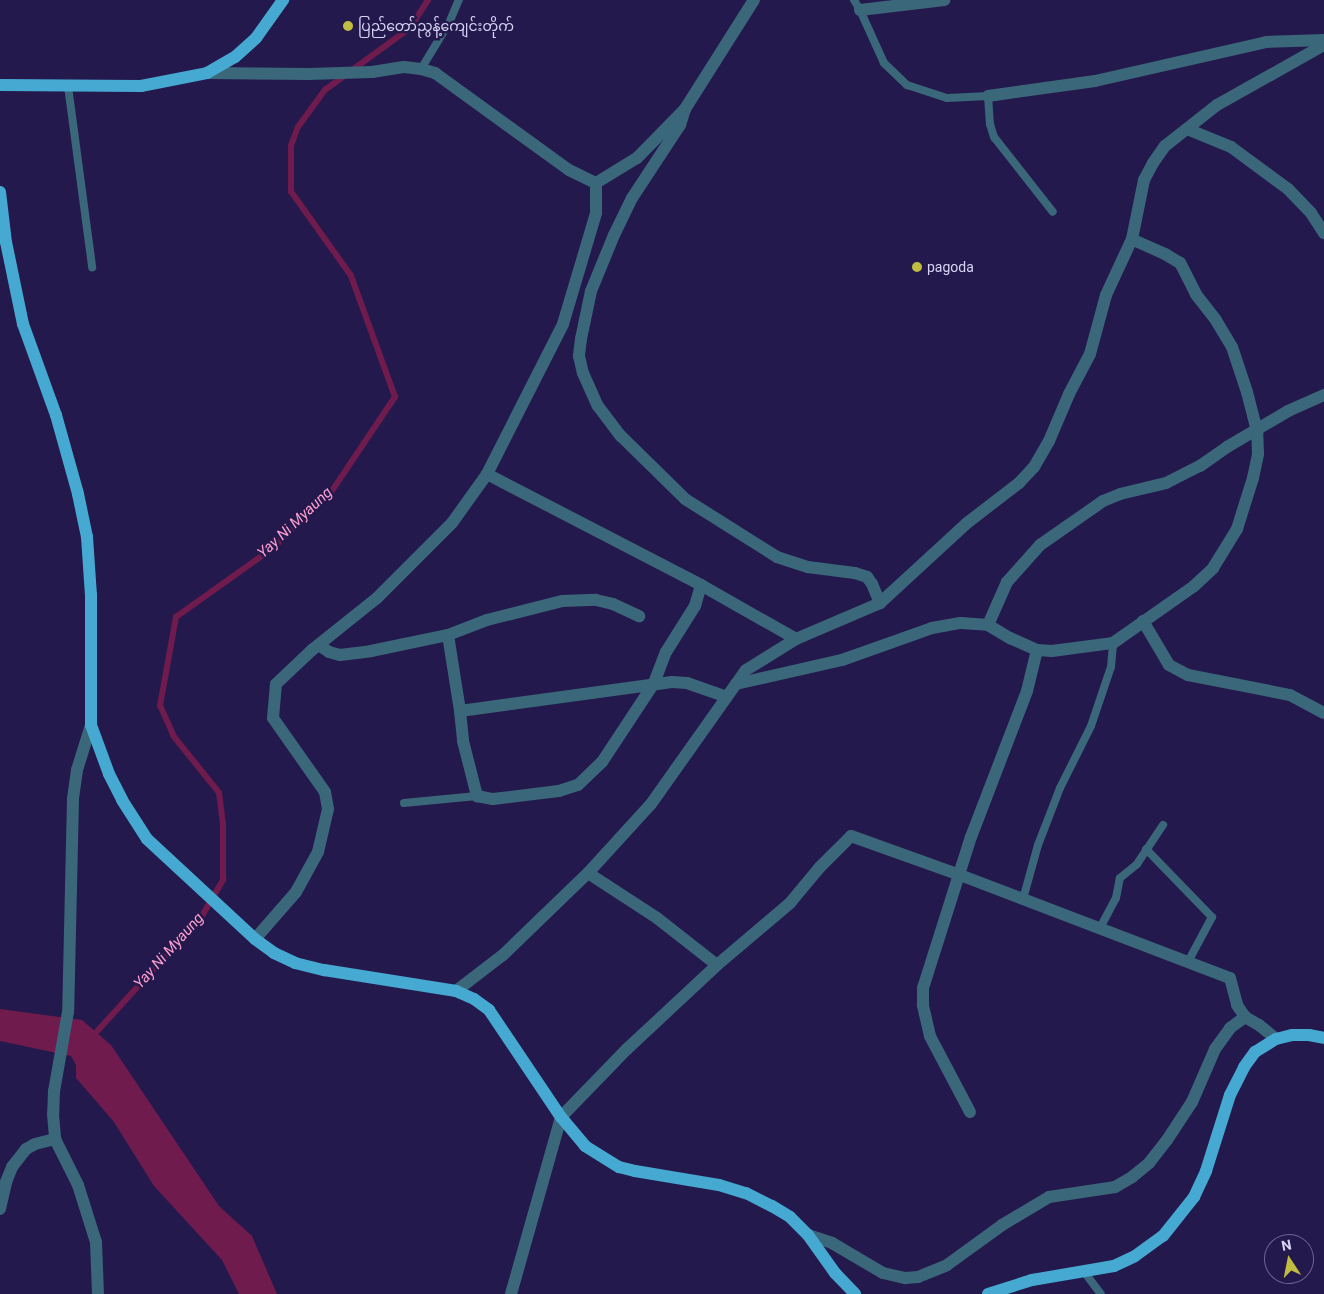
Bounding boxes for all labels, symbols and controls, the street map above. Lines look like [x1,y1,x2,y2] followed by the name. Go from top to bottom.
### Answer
[358,18,514,34] place label: ပြည်‌‌တော်ညွန့်ကျေင်းတိုက်
[342,20,354,32] marker: ပြည်‌‌တော်ညွန့်ကျေင်းတိုက်
[927,259,974,275] place label: pagoda
[911,261,923,273] marker: pagoda
[254,484,336,562] water label: Yay Ni Myaung
[130,909,208,993] water label: Yay Ni Myaung
[1264,1234,1314,1284] north arrow
[1280,1236,1293,1254] text: N

